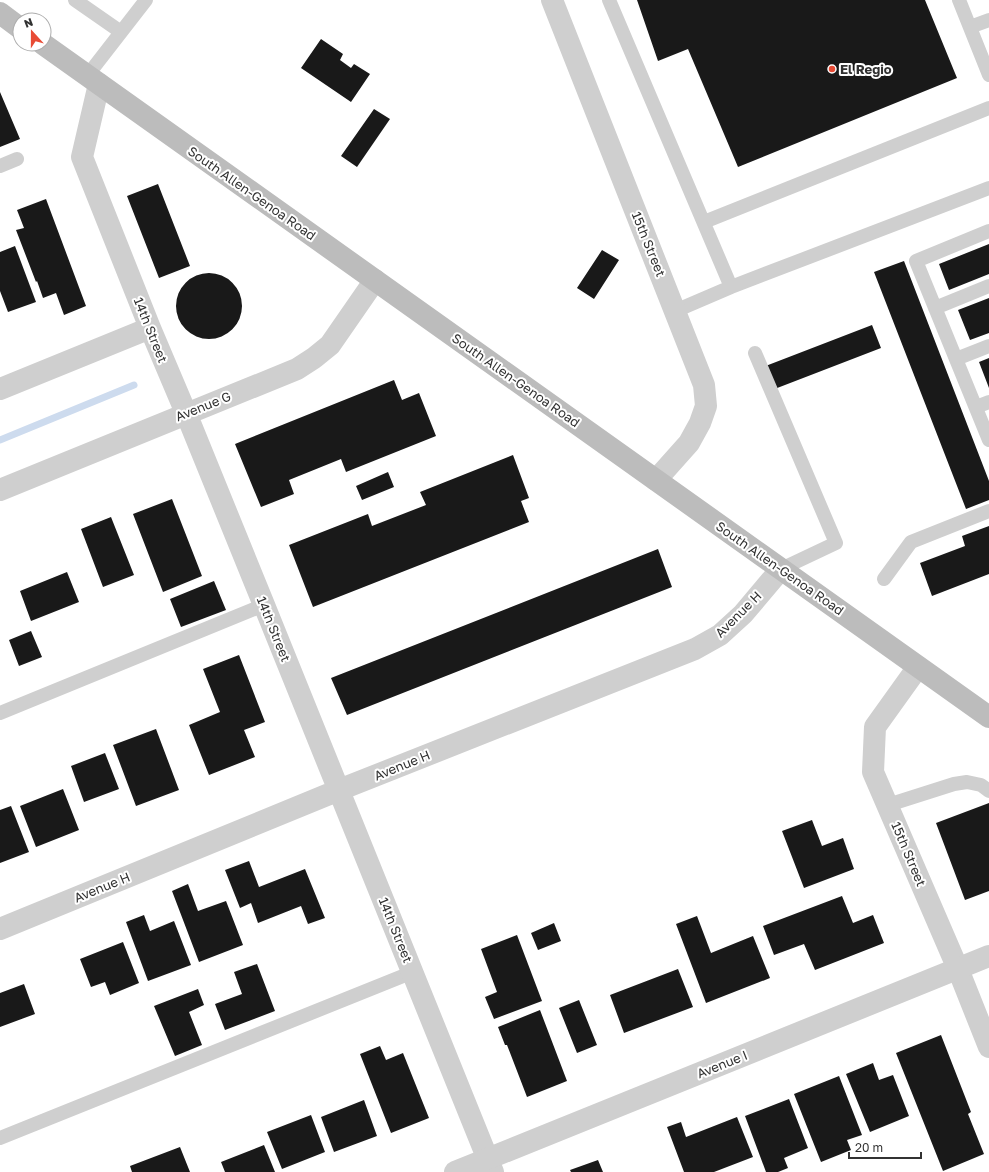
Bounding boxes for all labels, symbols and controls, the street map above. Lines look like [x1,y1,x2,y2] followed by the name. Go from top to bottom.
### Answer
[12,12,52,52] north arrow
[22,15,34,30] text: N
[840,61,892,77] place label: El Regio
[827,64,837,74] marker: El Regio
[185,143,319,243] street label: South Allen-Genoa Road
[629,209,669,279] street label: 15th Street
[131,295,171,365] street label: 14th Street
[449,330,583,430] street label: South Allen-Genoa Road
[173,388,233,424] street label: Avenue G
[713,518,847,618] street label: South Allen-Genoa Road
[711,587,765,641] street label: Avenue H
[254,594,294,664] street label: 14th Street
[372,747,432,783] street label: Avenue H
[888,819,930,889] street label: 15th Street
[72,869,132,905] street label: Avenue H
[376,895,416,965] street label: 14th Street
[694,1047,750,1081] street label: Avenue I
[849,1134,921,1160] scale bar
[855,1140,883,1155] text: 20 m

